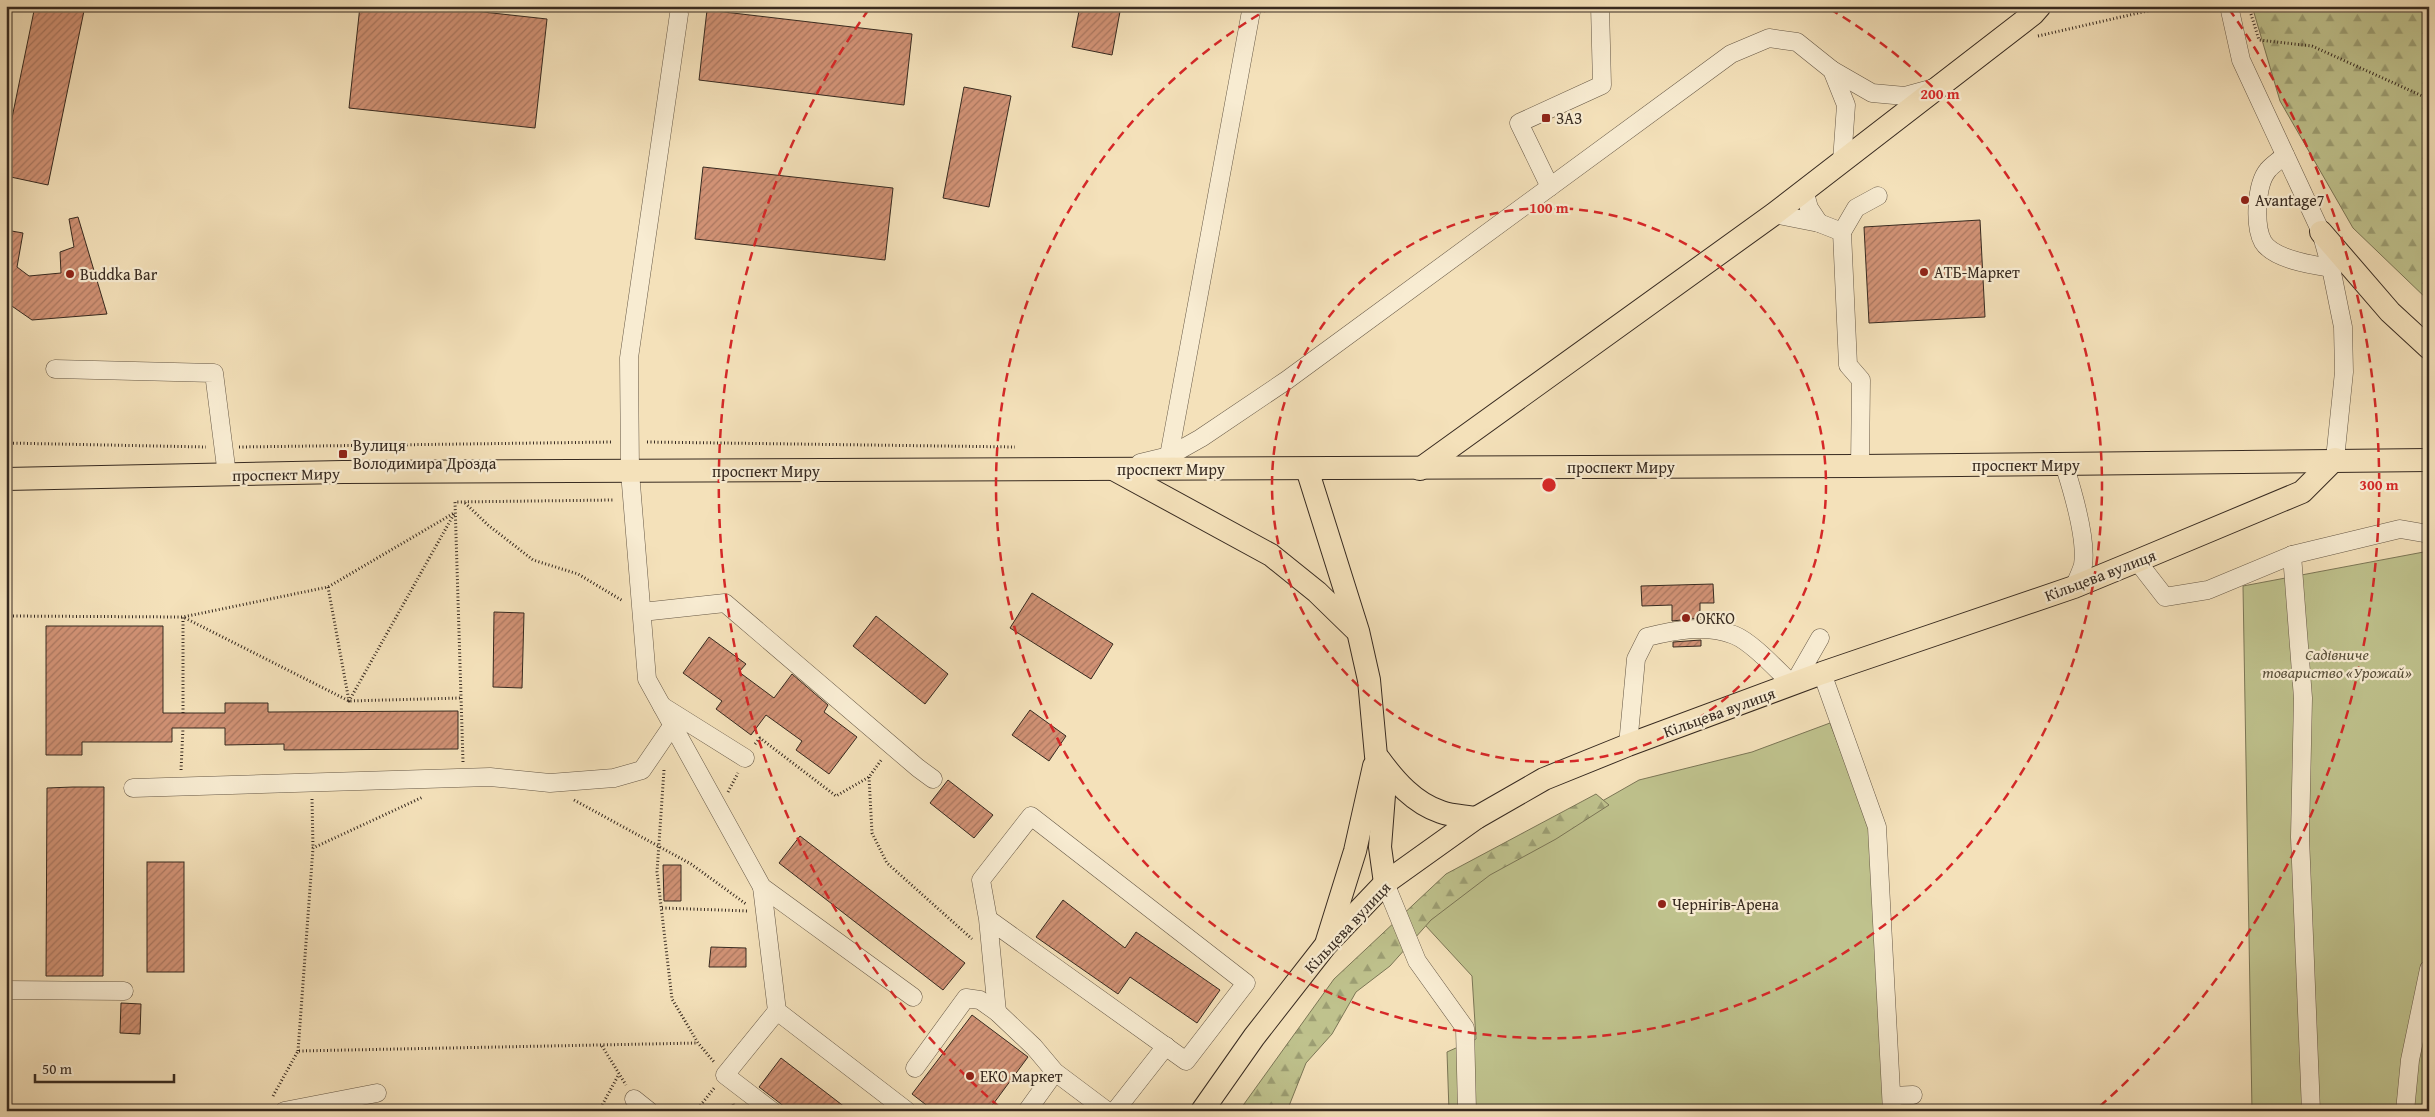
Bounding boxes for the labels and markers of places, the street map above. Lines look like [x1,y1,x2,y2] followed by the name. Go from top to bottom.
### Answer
[1556,106,1582,130] place label: ЗАЗ
[1540,112,1552,124] marker: ЗАЗ
[2255,188,2325,212] place label: Avantage7
[2239,194,2251,206] marker: Avantage7
[1934,260,2020,284] place label: АТБ-Маркет
[80,262,158,286] place label: Buddka Bar
[1918,266,1930,278] marker: АТБ-Маркет
[64,268,76,280] marker: Buddka Bar
[353,433,497,475] place label: Вулиця Володимира Дрозда
[337,448,349,460] marker: Вулиця Володимира Дрозда
[1540,476,1558,494] centre of rings
[1696,606,1735,630] place label: ОККО
[1680,612,1692,624] marker: ОККО
[1672,892,1779,916] place label: Чернігів-Арена
[1656,898,1668,910] marker: Чернігів-Арена
[980,1064,1063,1088] place label: ЕКО маркет
[964,1070,976,1082] marker: ЕКО маркет

